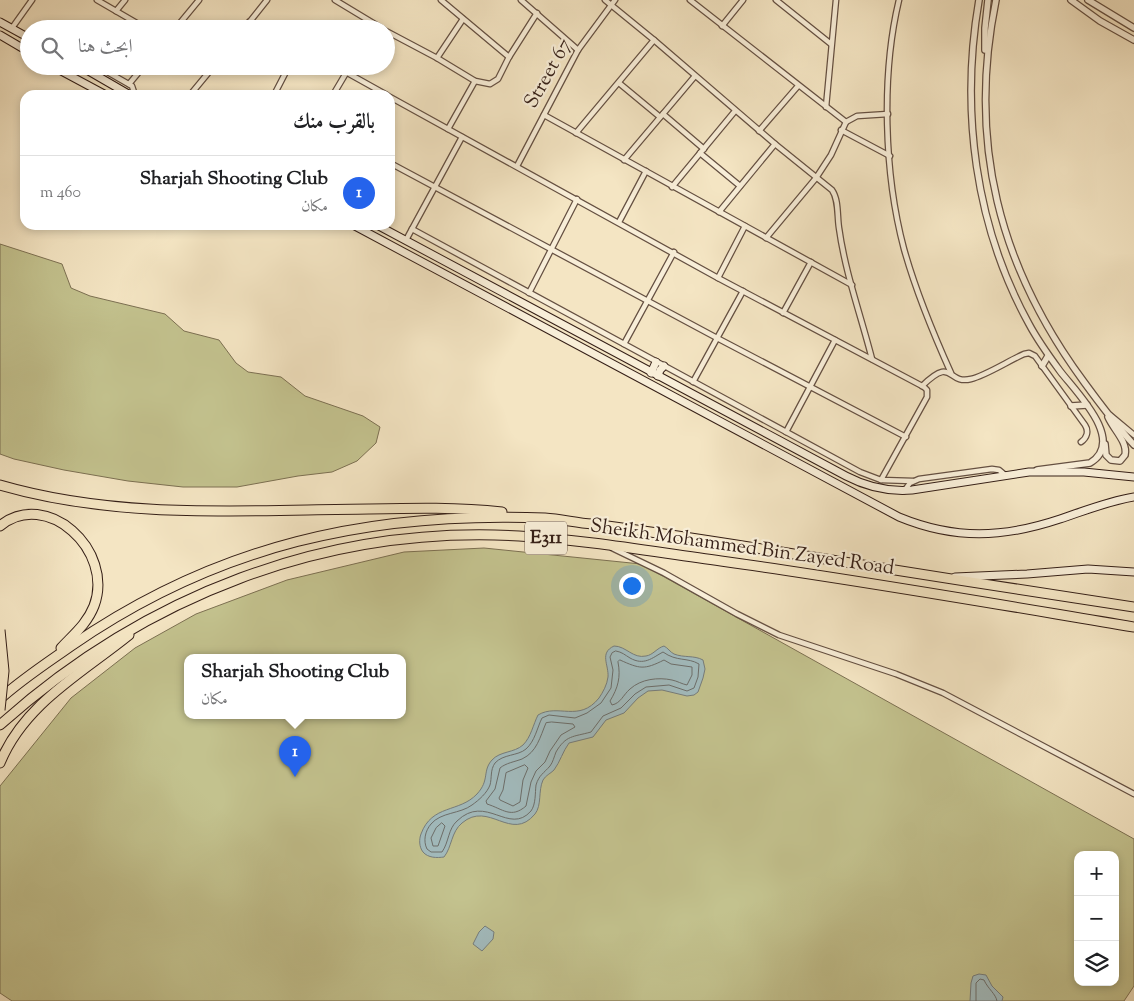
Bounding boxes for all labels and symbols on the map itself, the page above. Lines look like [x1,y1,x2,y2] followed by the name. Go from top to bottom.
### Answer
[518,34,580,114] street label: Street 67
[588,512,896,584] street label: Sheikh Mohammed Bin Zayed Road
[525,522,567,554] road number: E311
[619,573,645,599] your location
[279,736,311,777] pin: 1

